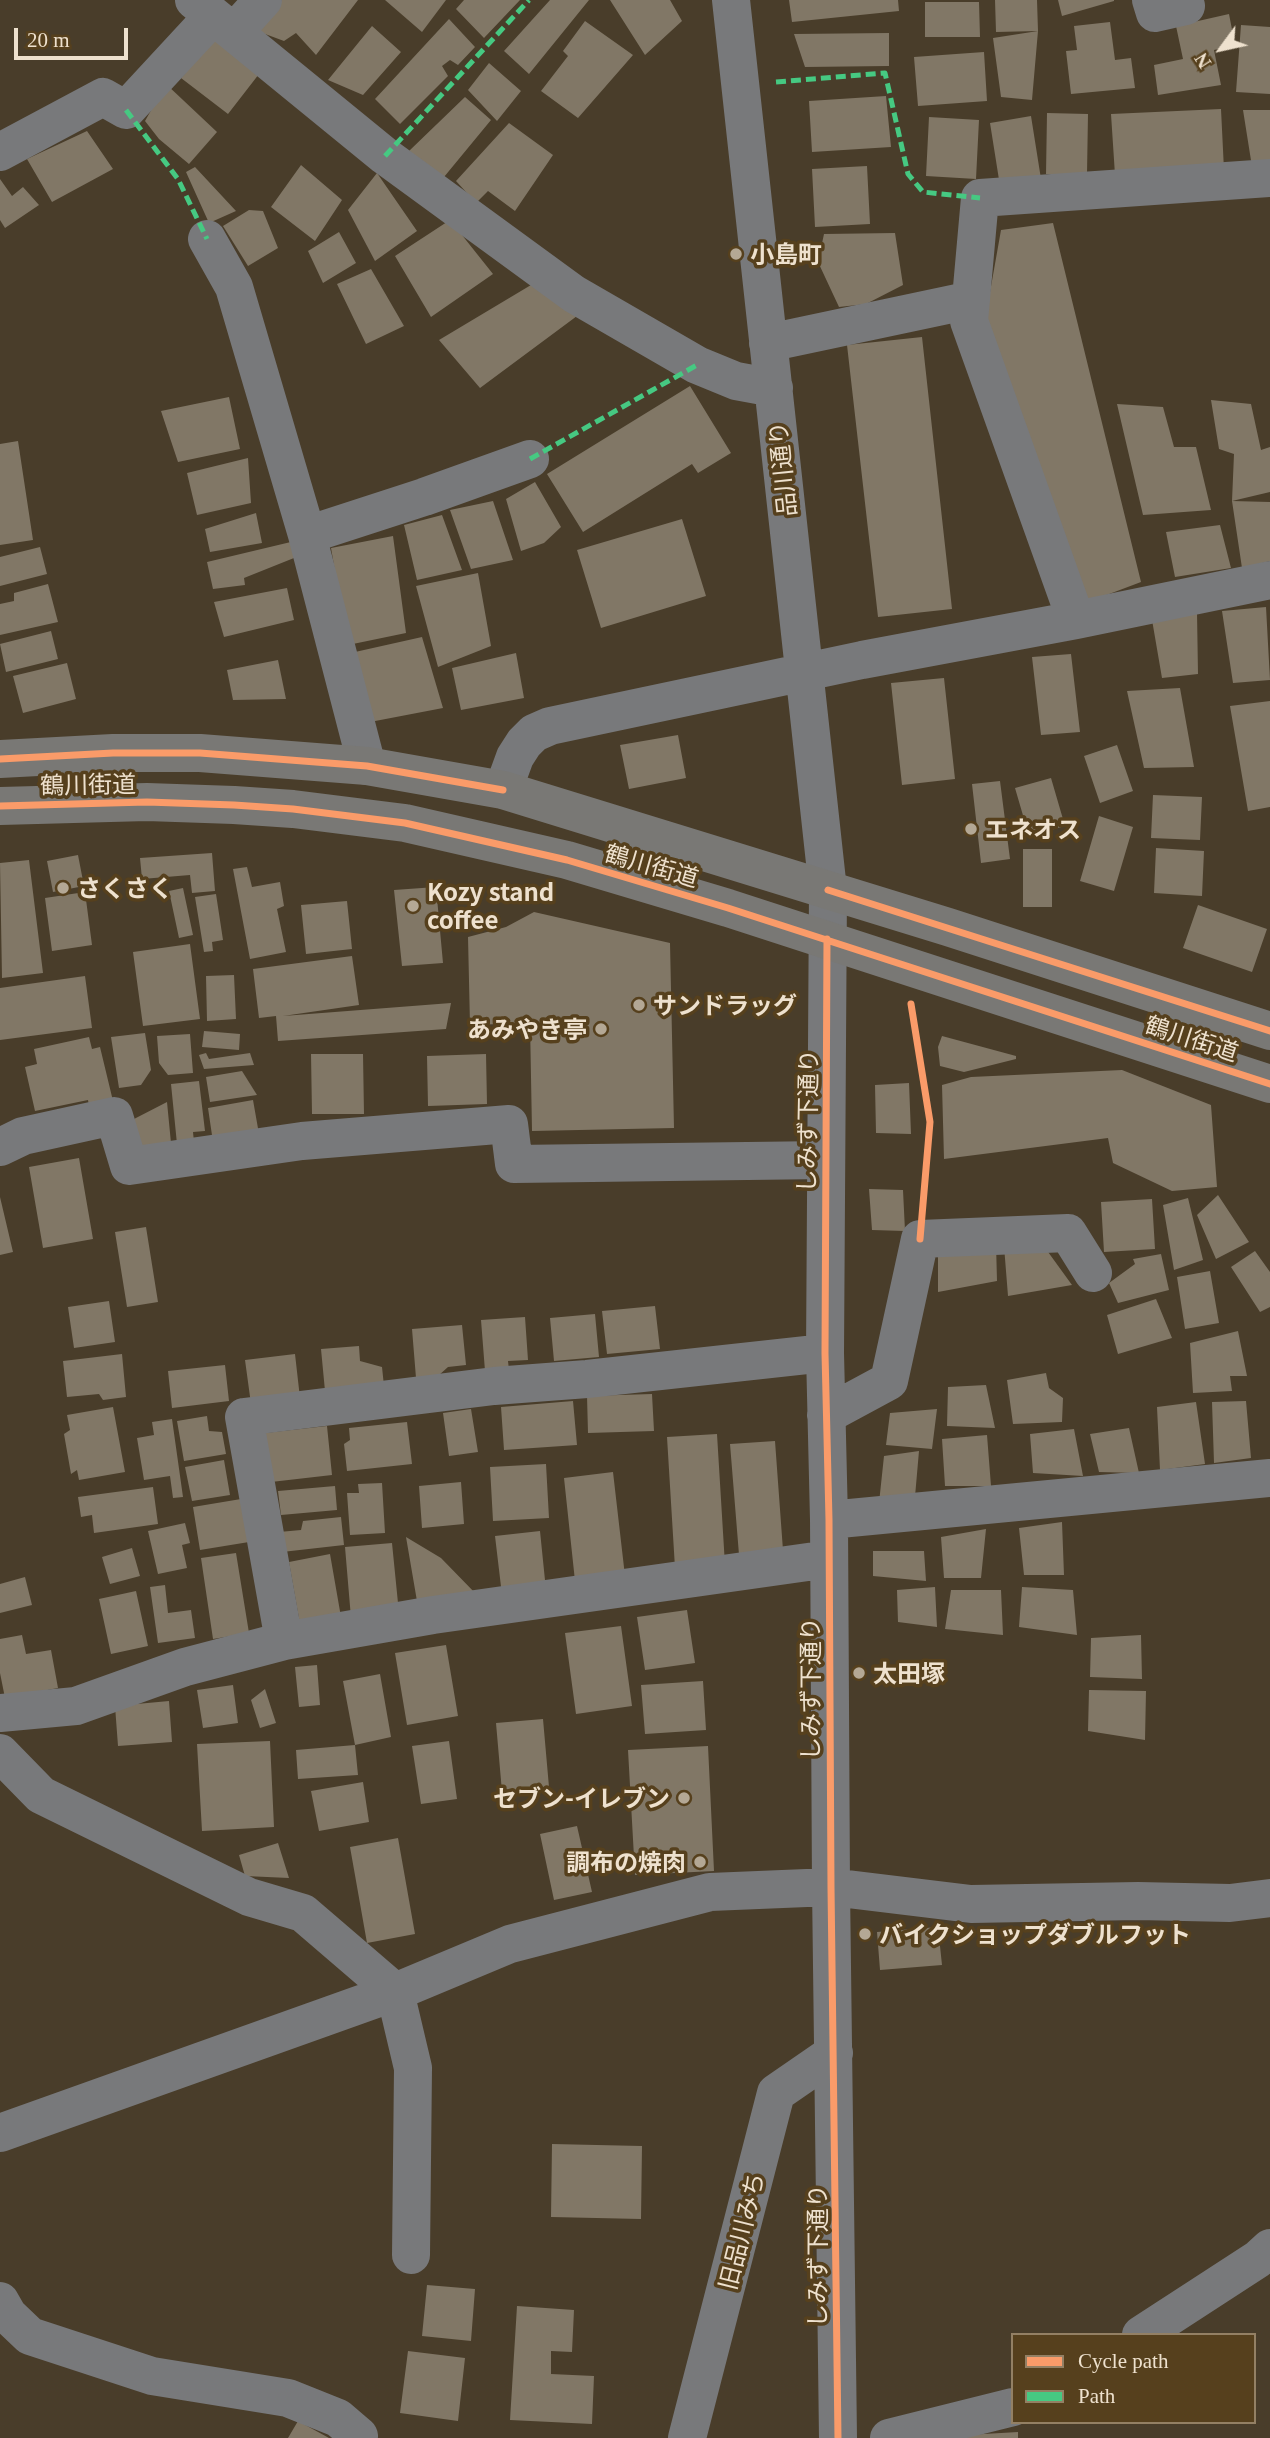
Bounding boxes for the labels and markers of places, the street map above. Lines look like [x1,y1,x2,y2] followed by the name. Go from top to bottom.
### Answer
[750,240,822,268] place label: 小島町
[728,246,744,262] marker: 小島町
[985,815,1081,843] place label: エネオス
[963,821,979,837] marker: エネオス
[77,874,173,902] place label: さくさく
[427,878,554,934] place label: Kozy stand coffee
[55,880,71,896] marker: さくさく
[405,898,421,914] marker: Kozy stand coffee
[653,991,797,1019] place label: サンドラッグ
[631,997,647,1013] marker: サンドラッグ
[467,1015,587,1043] place label: あみやき亭
[593,1021,609,1037] marker: あみやき亭
[873,1659,945,1687] place label: 太田塚
[851,1665,867,1681] marker: 太田塚
[493,1784,670,1812] place label: セブン-イレブン
[676,1790,692,1806] marker: セブン-イレブン
[566,1848,686,1876] place label: 調布の焼肉
[692,1854,708,1870] marker: 調布の焼肉
[879,1920,1191,1948] place label: バイクショップダブルフット
[857,1926,873,1942] marker: バイクショップダブルフット

